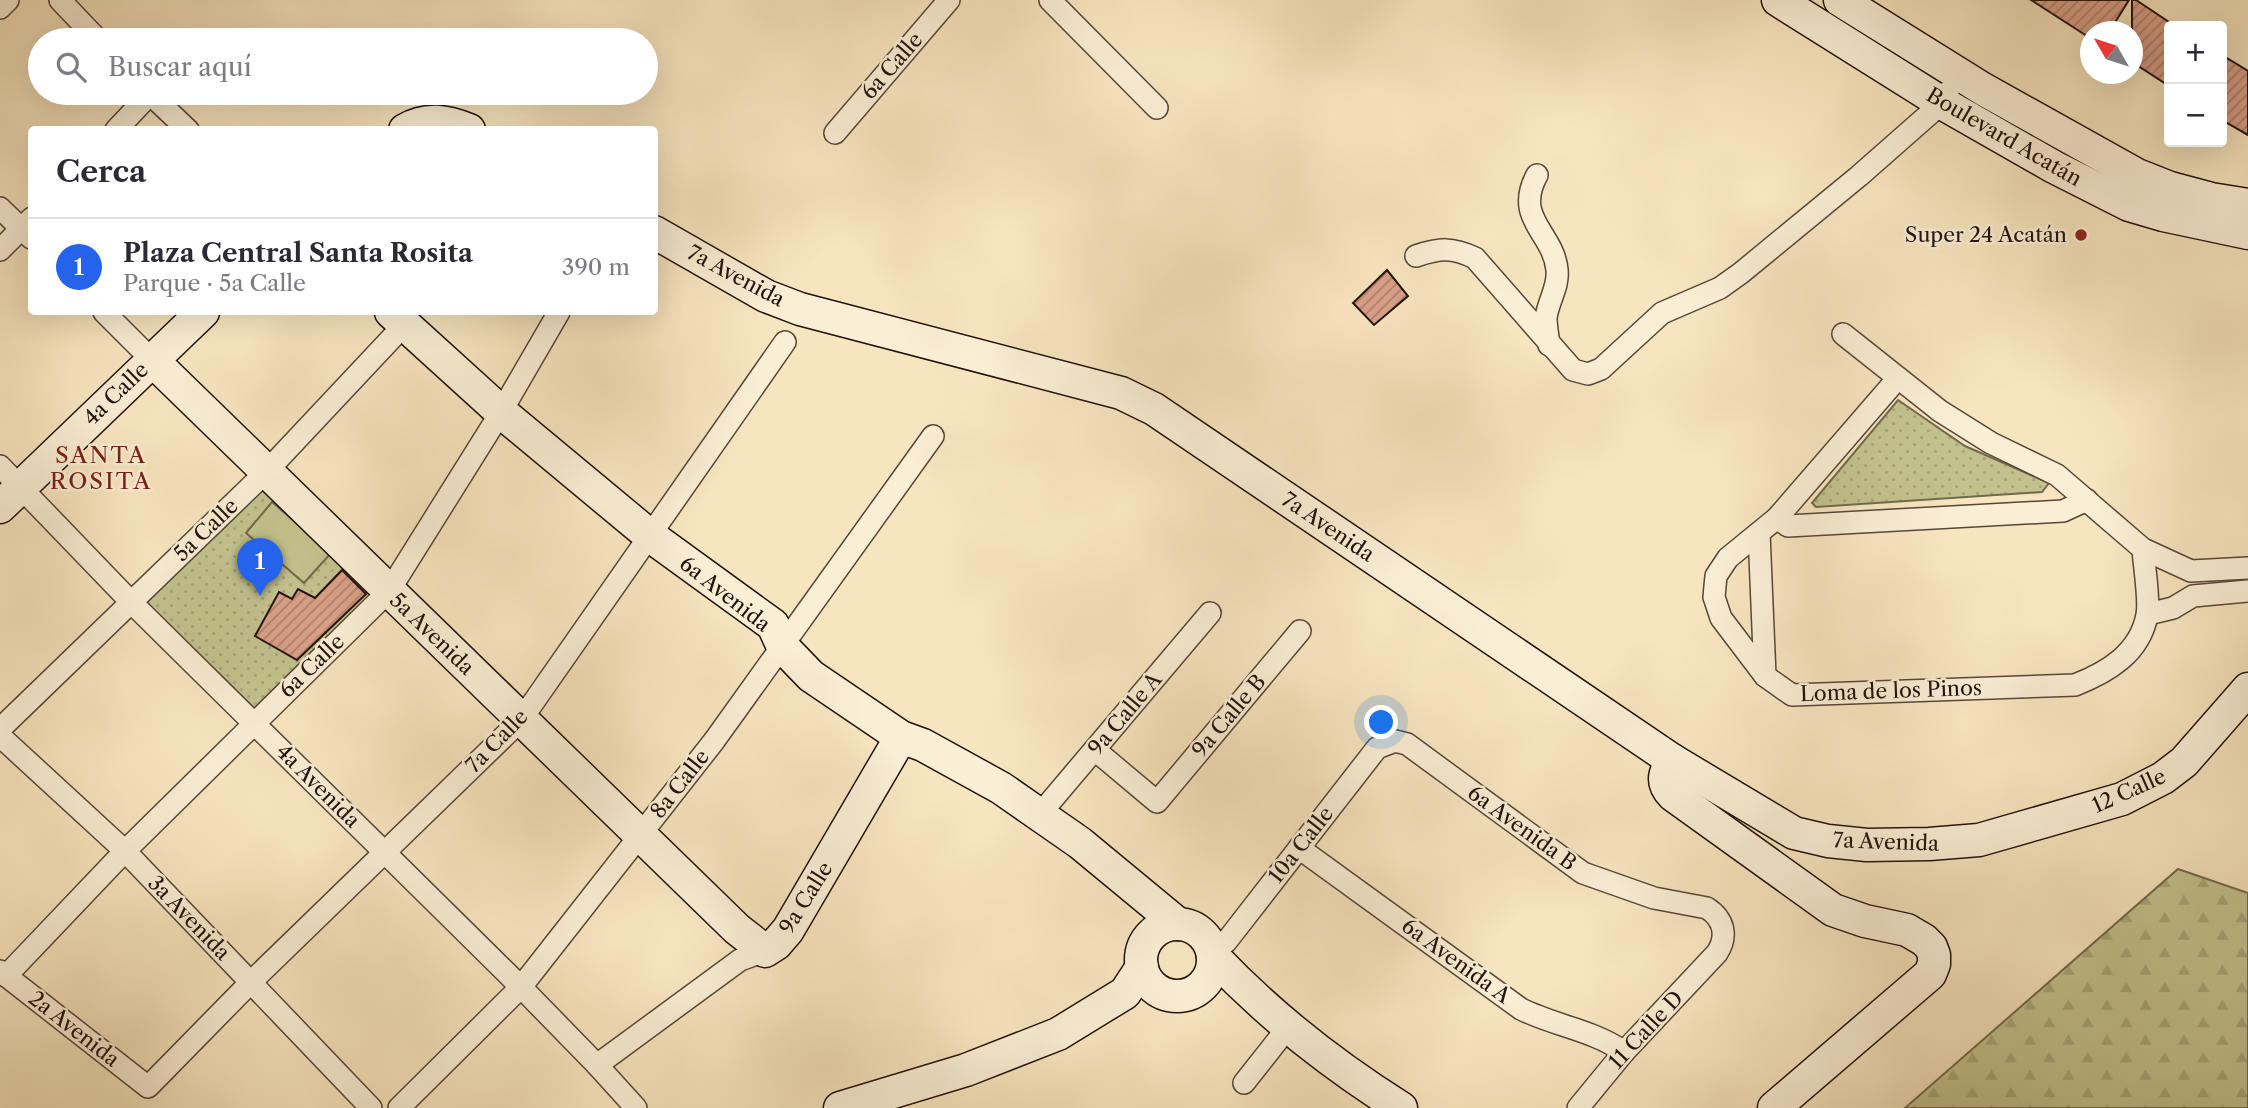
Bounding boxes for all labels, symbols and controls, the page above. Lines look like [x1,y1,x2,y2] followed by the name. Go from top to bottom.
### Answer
[2080,21,2143,84] north arrow
[2164,21,2227,147] map controls
[2164,21,2227,84] button: +
[856,27,927,104] street label: 6a Calle
[28,28,658,105] search box
[52,48,90,86] icon: search
[108,51,252,83] text: Buscar aquí
[1922,82,2086,191] street label: Boulevard Acatán
[2164,84,2227,147] button: −
[56,153,146,190] text: Cerca
[1905,222,2067,247] place label: Super 24 Acatán
[2073,227,2089,243] marker: Super 24 Acatán
[123,237,473,269] text: Plaza Central Santa Rosita
[684,240,790,312] street label: 7a Avenida
[74,253,84,281] text: 1
[562,253,630,281] text: 390 m
[123,269,306,297] text: Parque · 5a Calle
[78,357,153,430] street label: 4a Calle
[50,441,152,495] district label: SANTA ROSITA
[1277,487,1380,567] street label: 7a Avenida
[168,493,243,566] street label: 5a Calle
[237,538,283,596] pin: 1
[675,550,776,637] street label: 6a Avenida
[385,587,480,680] street label: 5a Avenida
[274,629,349,702] street label: 6a Calle
[1083,667,1167,760] street label: 9a Calle A
[1187,669,1270,762] street label: 9a Calle B
[1800,675,1982,706] street label: Loma de los Pinos
[460,704,533,777] street label: 7a Calle
[1364,705,1398,739] your location
[271,739,366,833] street label: 4a Avenida
[645,744,714,823] street label: 8a Calle
[2088,763,2170,818] street label: 12 Calle
[1463,780,1581,875] street label: 6a Avenida B
[1263,802,1338,888] street label: 10a Calle
[1833,827,1940,856] street label: 7a Avenida
[774,857,837,938] street label: 9a Calle
[143,870,236,966] street label: 3a Avenida
[1397,913,1516,1009] street label: 6a Avenida A
[24,986,125,1072] street label: 2a Avenida
[1603,986,1688,1074] street label: 11 Calle D

